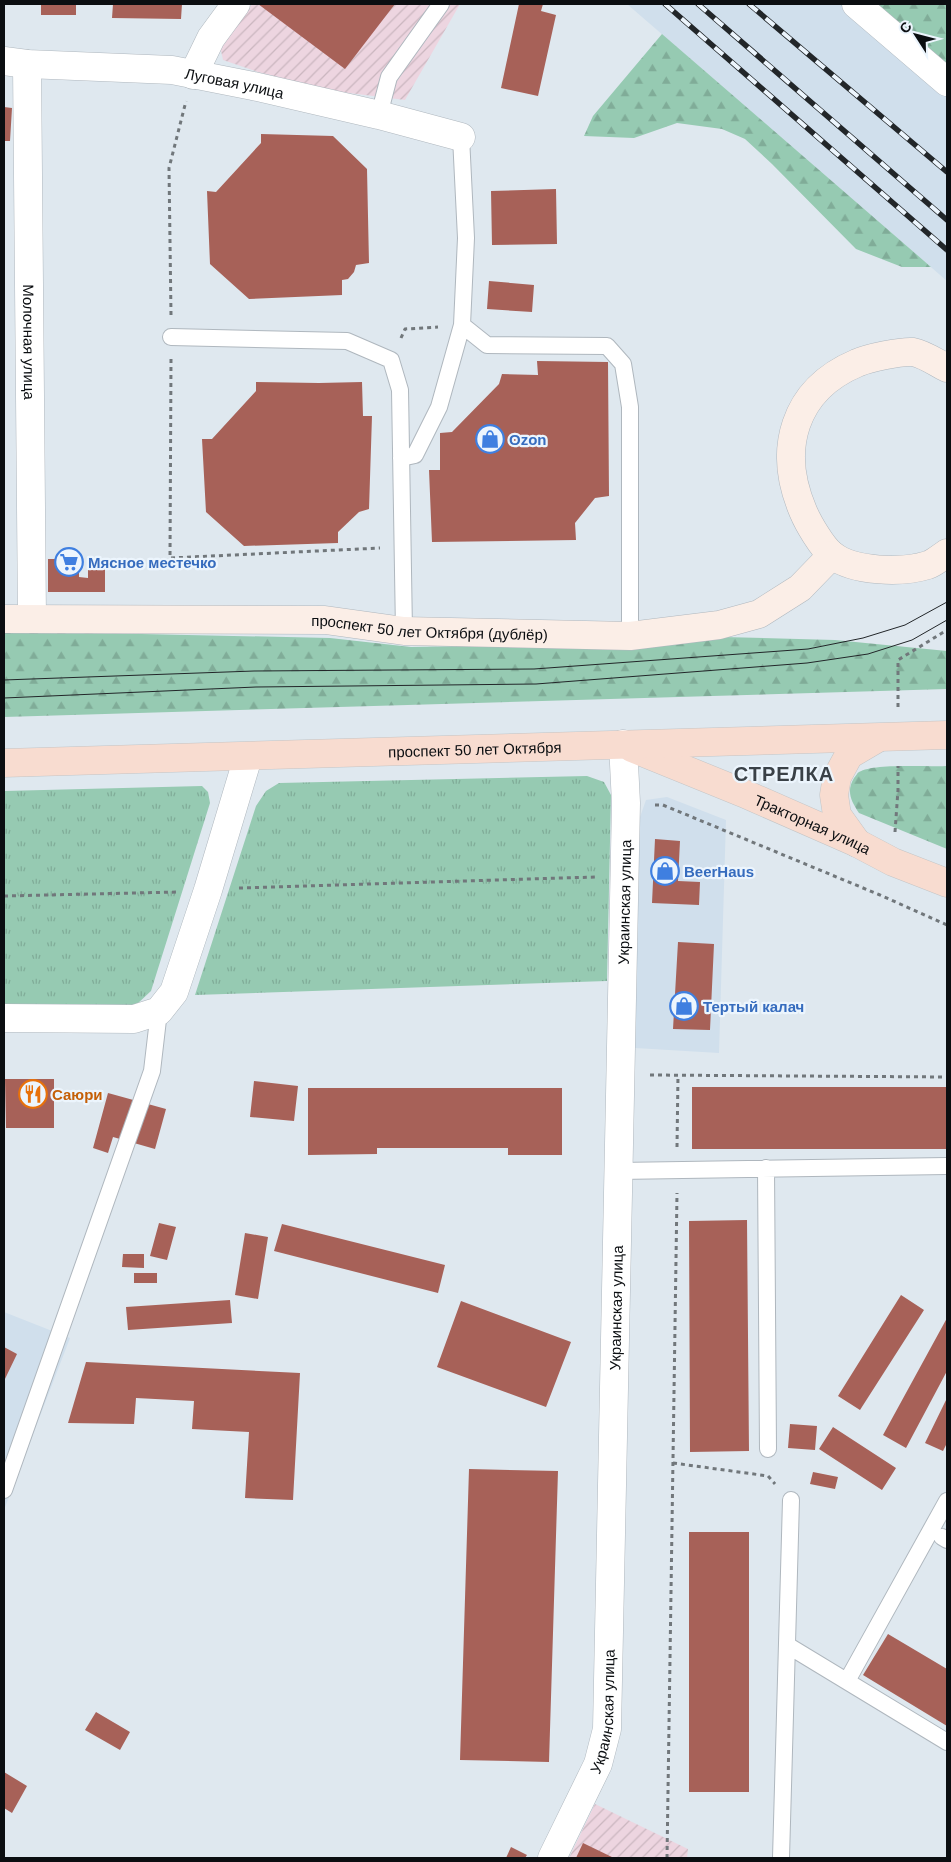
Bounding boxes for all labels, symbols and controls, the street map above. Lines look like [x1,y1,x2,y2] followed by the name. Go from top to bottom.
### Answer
[891,10,941,60] north arrow
[896,19,915,36] text: С
[183,64,286,101] street label: Луговая улица
[20,284,39,401] street label: Молочная улица
[475,424,505,454] shop icon: Ozon
[509,431,547,448] place label: Ozon
[54,547,84,577] supermarket icon: Мясное местечко
[88,554,216,571] place label: Мясное местечко
[311,611,548,643] street label: проспект 50 лет Октября (дублёр)
[388,738,562,760] street label: проспект 50 лет Октября
[734,763,834,785] district label: СТРЕЛКА
[752,791,874,858] street label: Тракторная улица
[614,839,634,965] street label: Украинская улица
[650,856,680,886] shop icon: BeerHaus
[684,863,754,880] place label: BeerHaus
[669,991,699,1021] shop icon: Тертый калач
[703,998,804,1015] place label: Тертый калач
[18,1079,48,1109] restaurant icon: Саюри
[52,1086,103,1103] place label: Саюри
[606,1245,625,1371] street label: Украинская улица
[586,1648,617,1776] street label: Украинская улица

